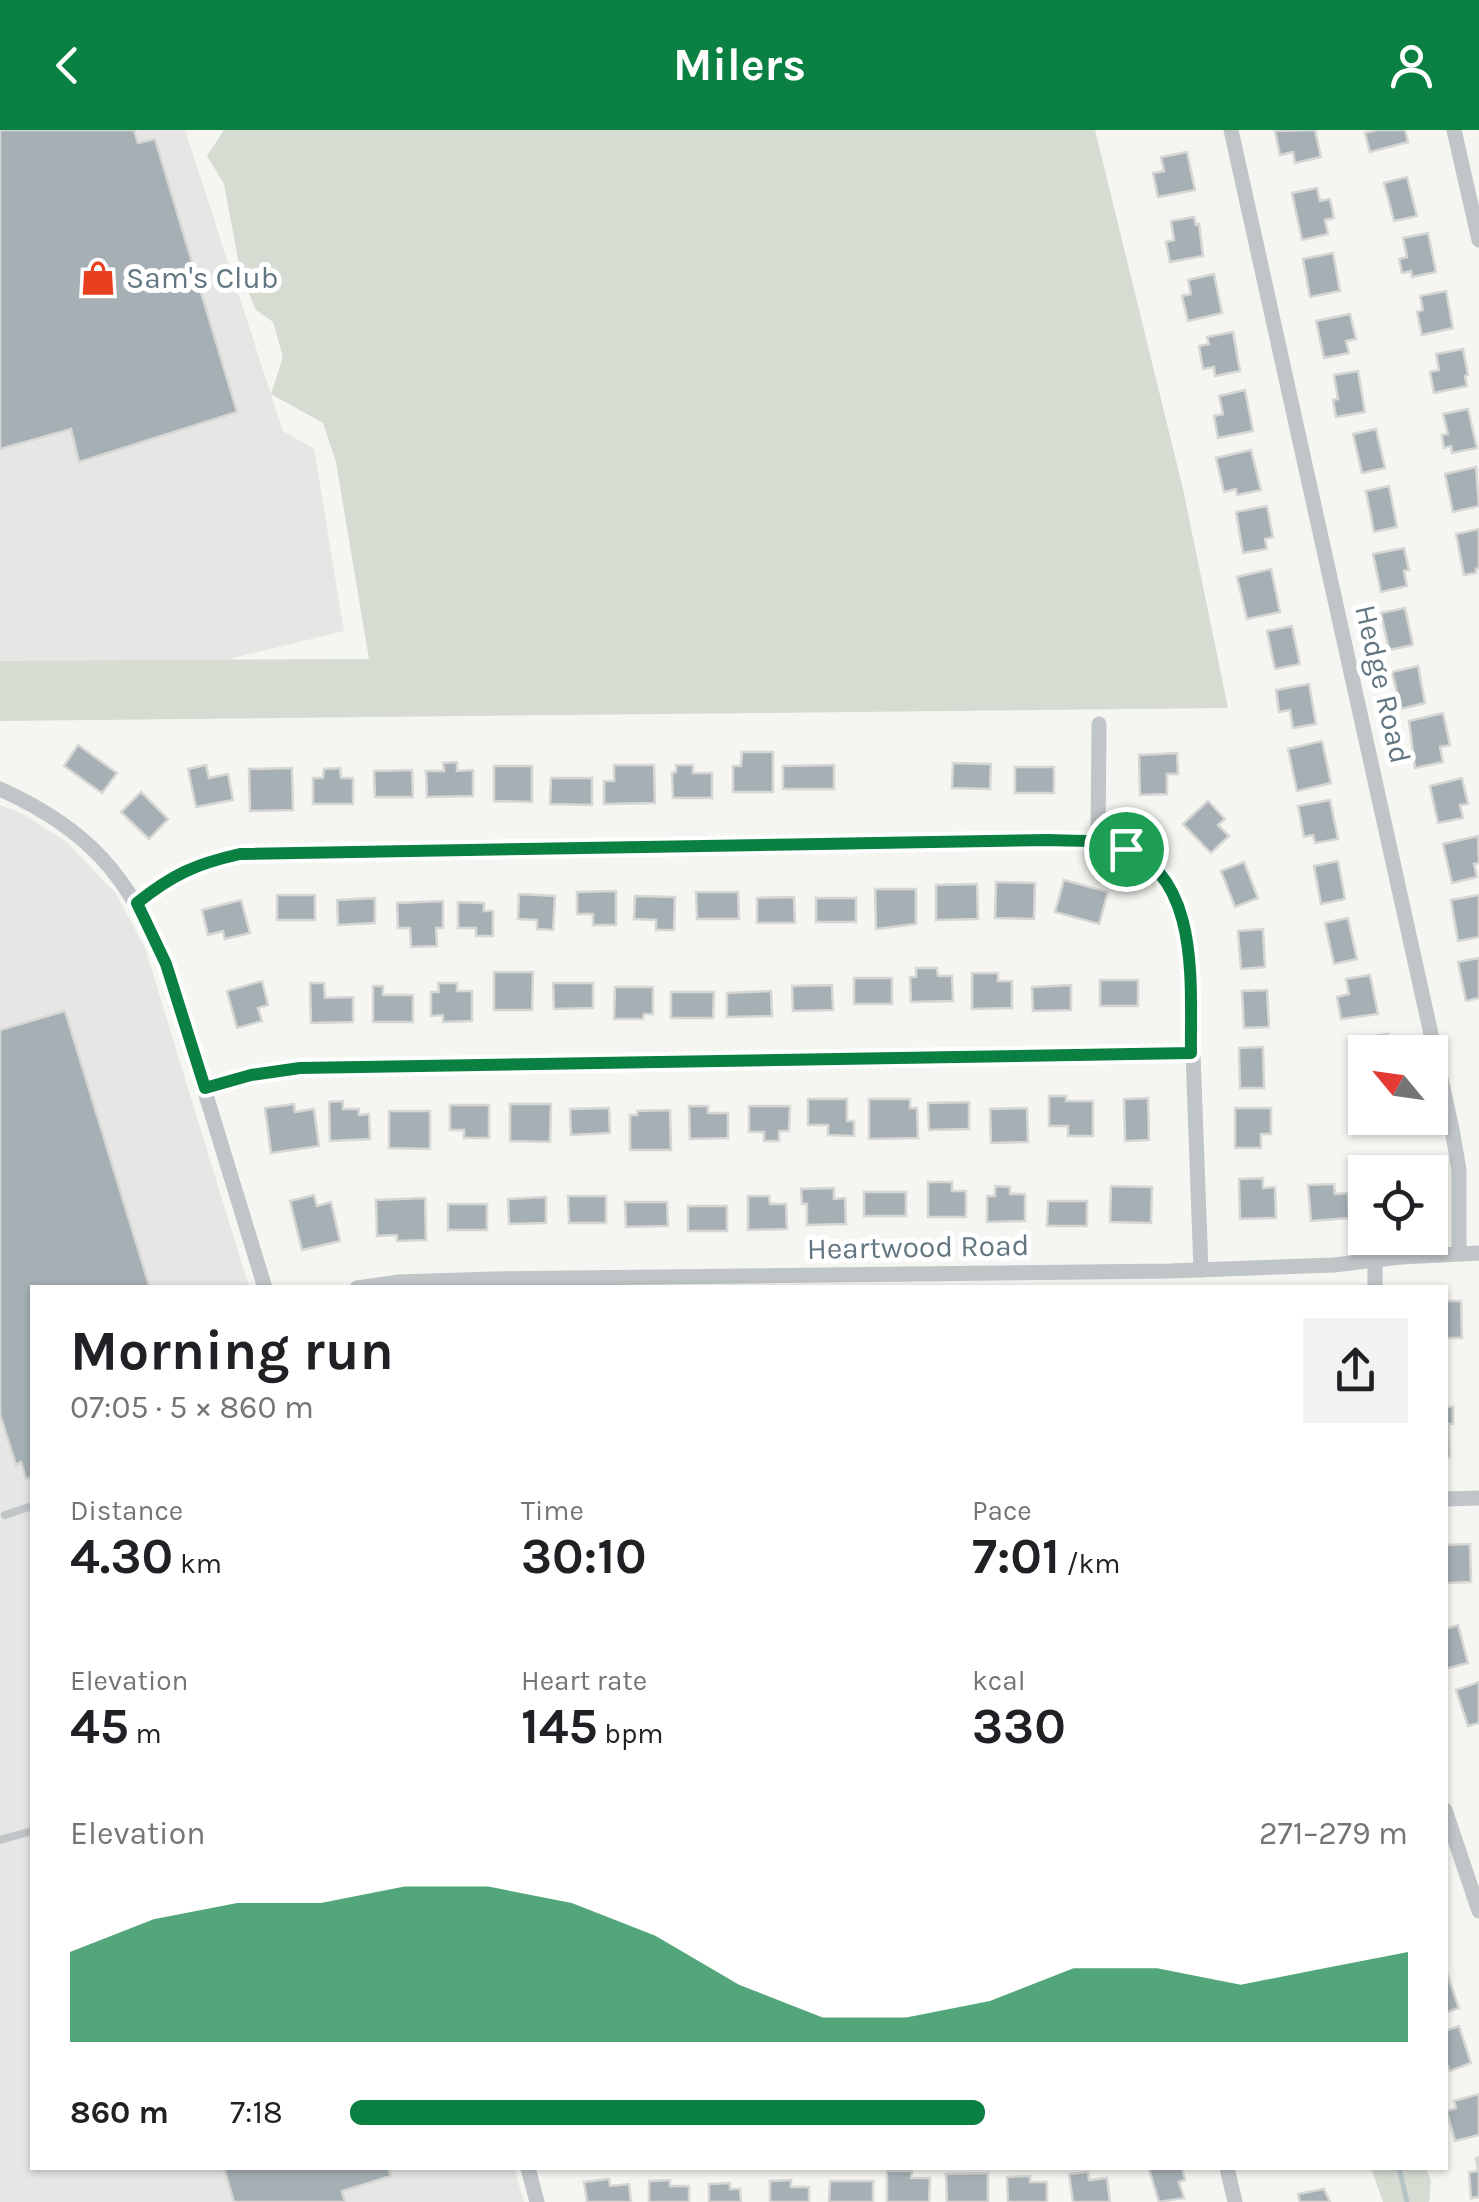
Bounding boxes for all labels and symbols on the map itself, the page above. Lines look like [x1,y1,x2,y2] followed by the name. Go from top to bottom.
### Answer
[79,259,117,297] shop icon: Sam's Club
[126,260,278,296] place label: Sam's Club
[1347,601,1419,767] street label: Hedge Road
[1084,807,1169,892] pin
[1348,1035,1448,1135] north arrow
[806,1227,1030,1267] street label: Heartwood Road

